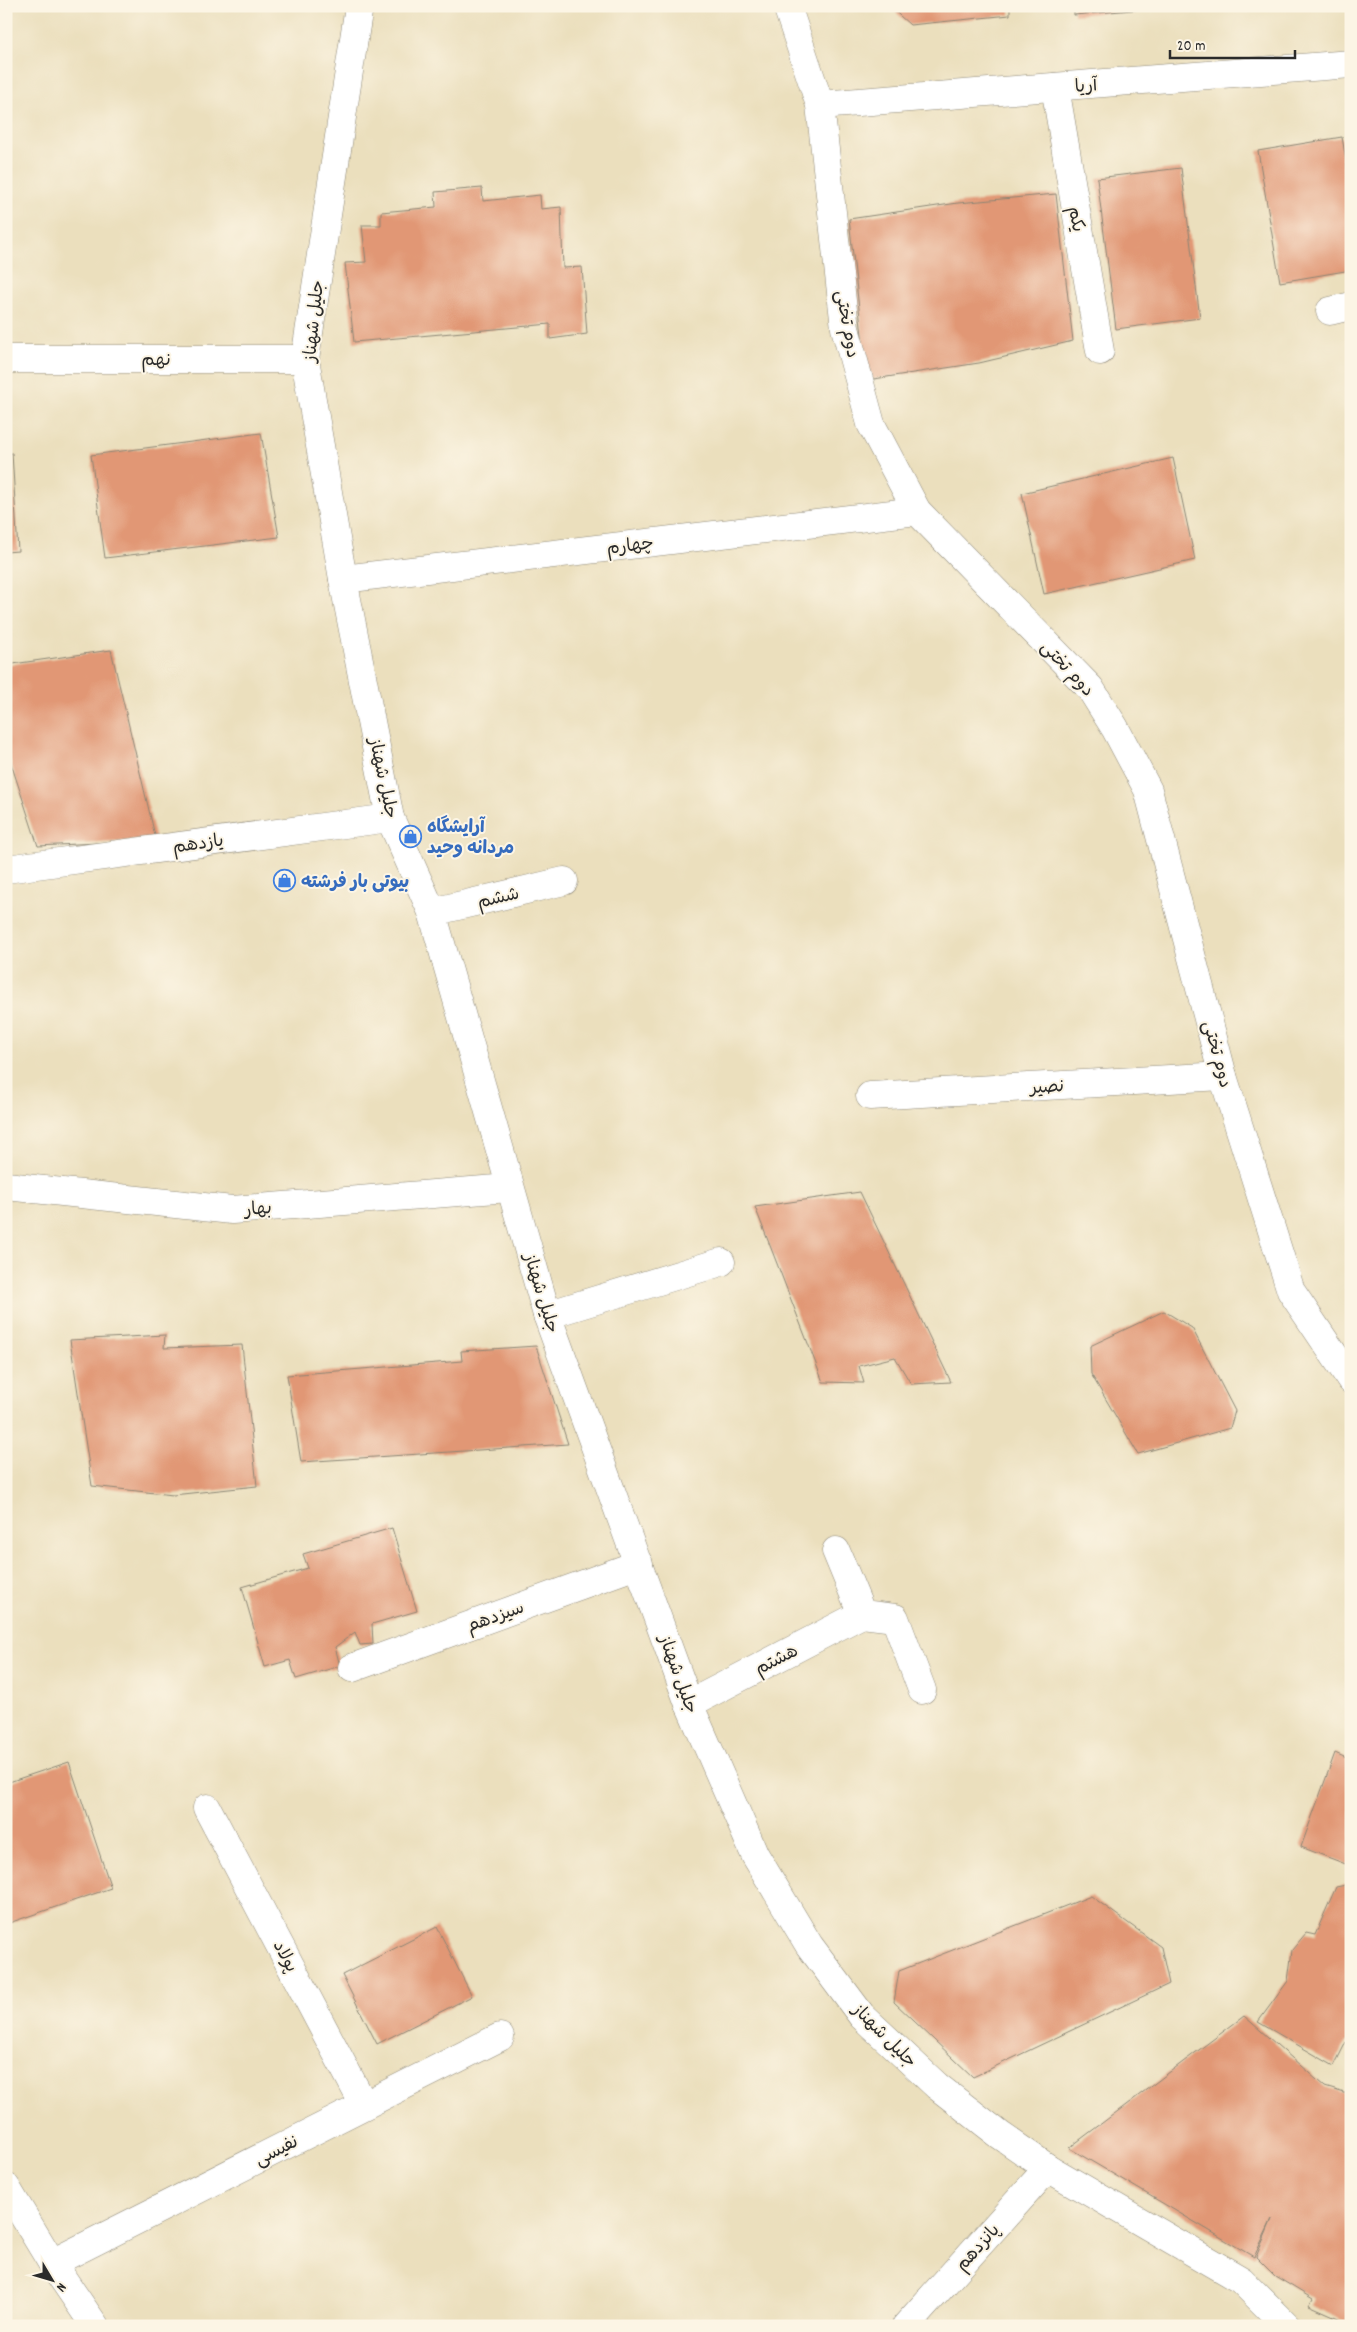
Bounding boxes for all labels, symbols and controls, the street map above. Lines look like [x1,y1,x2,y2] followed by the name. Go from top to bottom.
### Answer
[1170,28,1294,60] scale bar
[1177,36,1205,58] text: 20 m
[1074,74,1100,101] street label: آریا
[1060,205,1089,234] street label: یکم
[299,279,332,365] street label: جلیل شهناز
[827,289,864,360] street label: دوم تختی
[141,349,171,374] street label: نهم
[605,532,655,563] street label: چهارم
[1034,636,1099,703] street label: دوم تختی
[360,734,402,821] street label: جلیل شهناز
[427,815,514,862] place label: آرایشگاه مردانه وحید
[399,824,423,848] shop icon: آرایشگاه مردانه وحید
[171,830,225,861] street label: یازدهم
[273,869,297,893] shop icon: بیوتی بار فرشته
[301,871,409,896] place label: بیوتی بار فرشته
[475,882,522,916] street label: ششم
[1195,1018,1237,1091] street label: دوم تختی
[1027,1075,1065,1102] street label: نصیر
[242,1197,273,1224] street label: بهار
[515,1249,564,1337] street label: جلیل شهناز
[464,1596,528,1640] street label: سیزدهم
[650,1630,702,1718] street label: جلیل شهناز
[751,1640,803,1683] street label: هشتم
[265,1937,303,1978] street label: پولاد
[844,1998,921,2075] street label: جلیل شهناز
[251,2131,303,2174] street label: نفیسی
[951,2219,1007,2278] street label: پانزدهم
[28,2254,78,2304] north arrow
[51,2278,71,2296] text: N

